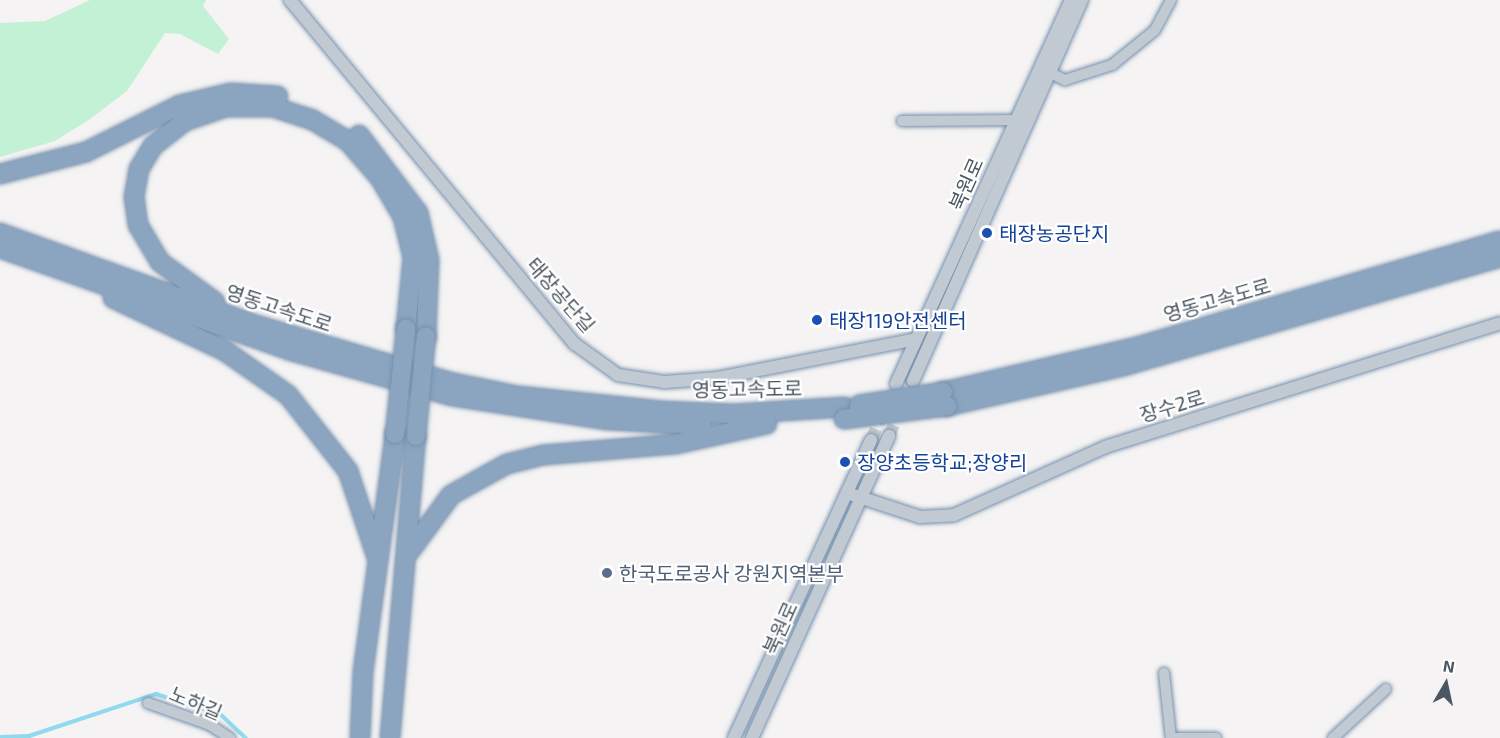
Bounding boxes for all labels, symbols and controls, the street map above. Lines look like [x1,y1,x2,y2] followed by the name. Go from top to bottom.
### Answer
[944,154,988,214] street label: 북원로
[999,221,1109,245] place label: 태장농공단지
[980,226,994,240] marker: 태장농공단지
[522,252,600,338] street label: 태장공단길
[1161,273,1273,327] street label: 영동고속도로
[223,280,335,336] street label: 영동고속도로
[829,308,967,332] place label: 태장119안전센터
[810,313,824,327] marker: 태장119안전센터
[692,376,802,402] street label: 영동고속도로
[1137,385,1207,427] street label: 장수2로
[857,450,1027,474] place label: 장양초등학교;장양리
[838,455,852,469] marker: 장양초등학교;장양리
[619,561,844,585] place label: 한국도로공사 강원지역본부
[600,566,614,580] marker: 한국도로공사 강원지역본부
[758,598,802,658] street label: 북원로
[1416,654,1476,714] north arrow
[1442,655,1456,676] text: N
[166,681,226,725] street label: 노하길

